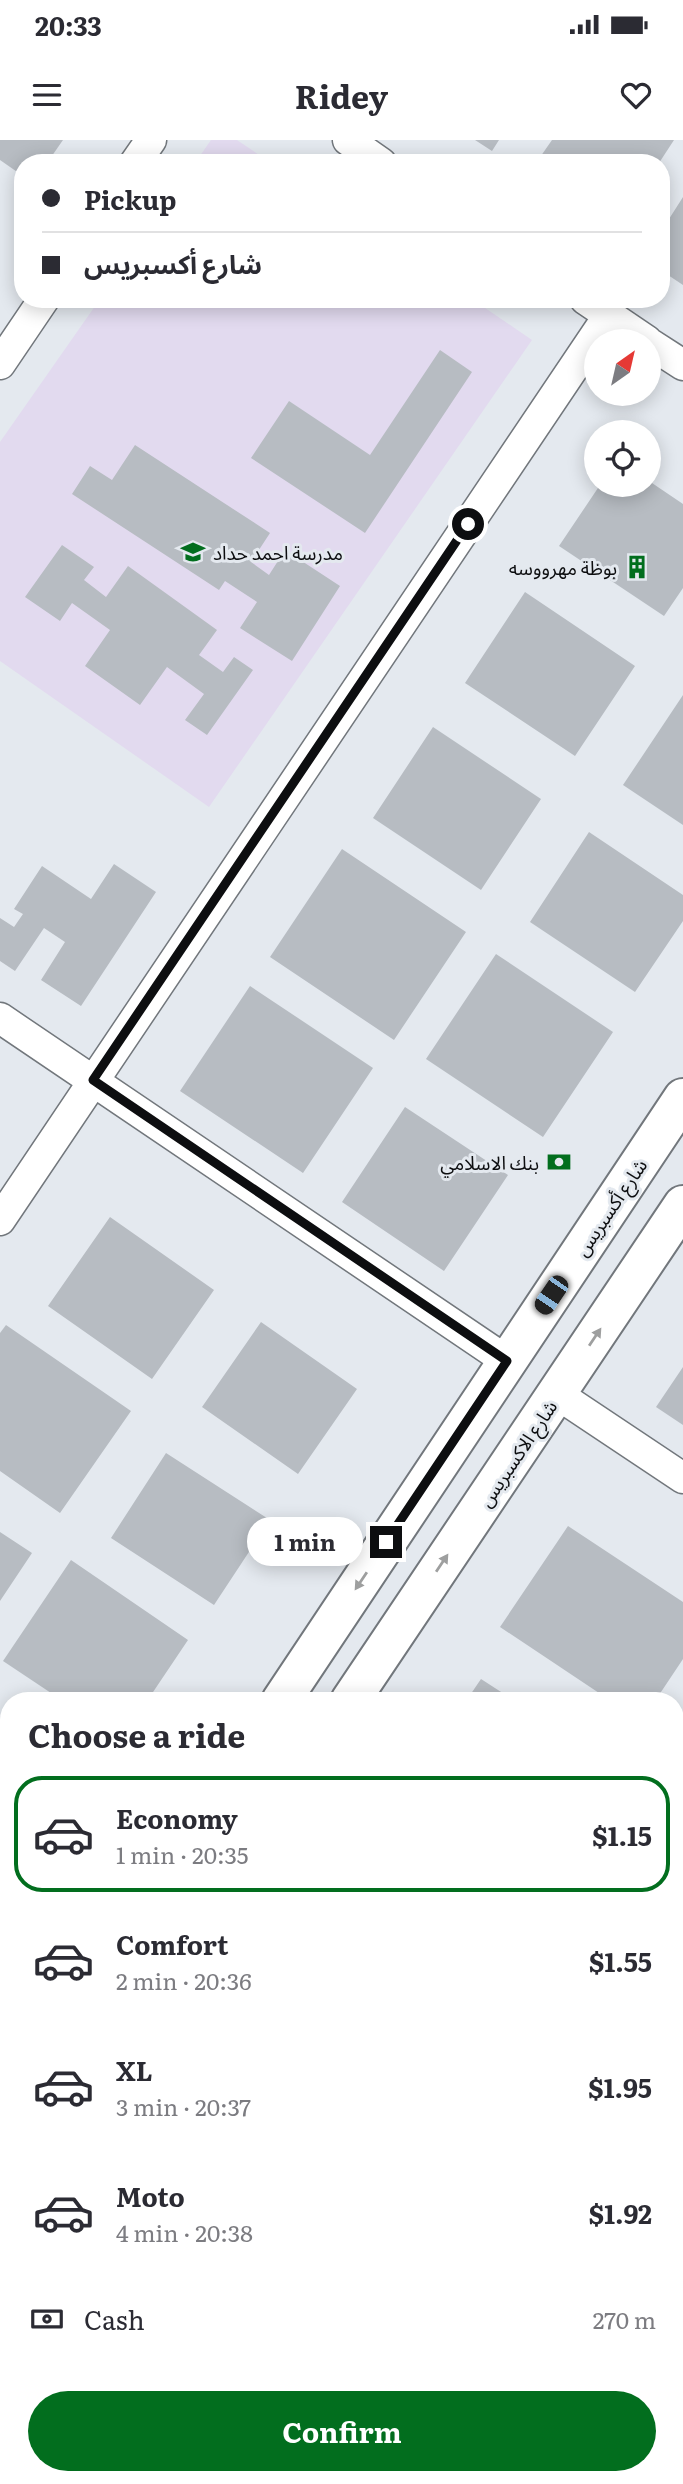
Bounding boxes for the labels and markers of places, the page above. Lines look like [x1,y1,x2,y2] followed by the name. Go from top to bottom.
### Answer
[179,538,207,566] school or university icon: مدرسة احمد حداد
[213,538,343,566] place label: مدرسة احمد حداد
[509,553,617,581] place label: بوظة مهرووسه
[623,553,651,581] building icon: بوظة مهرووسه
[440,1148,539,1178] place label: بنك الاسلامي
[545,1148,573,1176] bank icon: بنك الاسلامي

